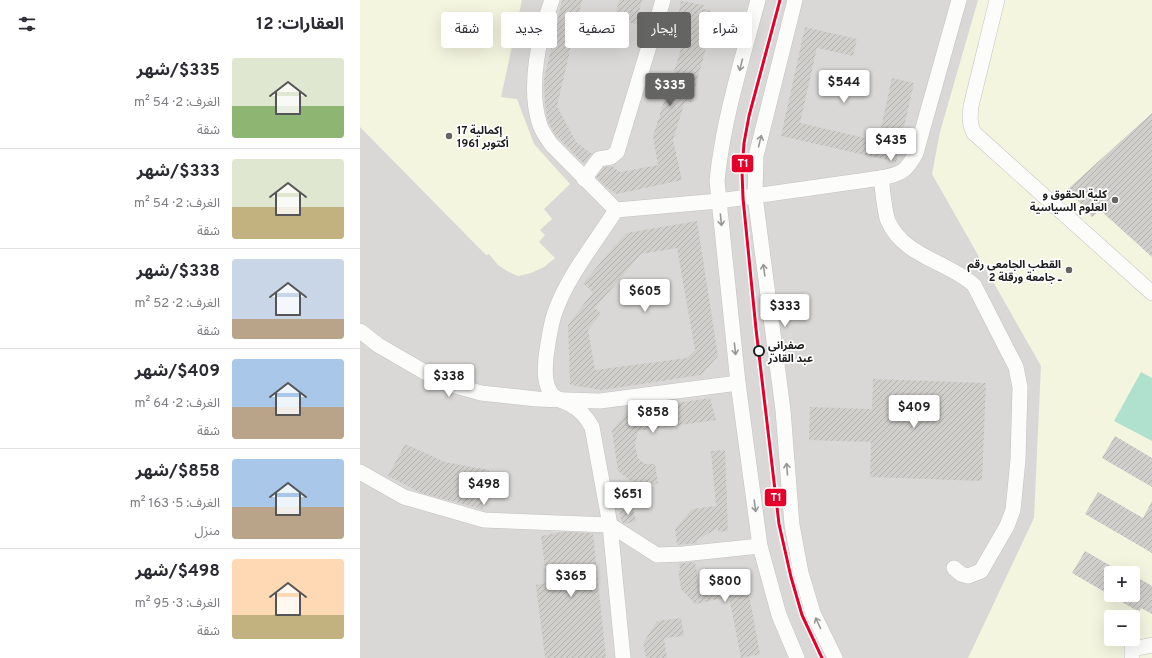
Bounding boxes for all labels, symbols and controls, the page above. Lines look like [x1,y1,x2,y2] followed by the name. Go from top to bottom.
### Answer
[441,12,493,48] chip: شقة
[501,12,557,48] chip: جديد
[565,12,629,48] chip: تصفية
[637,12,691,48] chip: إيجار
[699,12,752,48] chip: شراء
[16,13,38,35] icon: filters
[256,14,344,36] text: العقارات: 12
[737,58,744,71] one-way arrow
[137,60,220,82] text: $335/شهر
[820,70,868,104] pin: $544
[646,73,694,107] pin: $335
[264,74,312,122] icon: home
[828,75,860,91] text: $544
[654,78,686,94] text: $335
[134,95,220,111] text: الغرف: 2 · 54 m²
[197,123,220,139] text: شقة
[457,124,509,151] place label: إكمالية 17 أكتوبر 1961
[867,128,915,162] pin: $435
[444,131,454,141] marker: إكمالية 17 أكتوبر 1961
[875,133,907,149] text: $435
[756,135,764,148] one-way arrow
[731,154,754,173] line badge: T1
[737,157,749,171] text: T1
[137,161,220,183] text: $333/شهر
[264,175,312,223] icon: home
[1030,188,1108,216] place label: كلية الحقوق و العلوم السياسية
[1110,195,1120,205] marker: كلية الحقوق و العلوم السياسية
[134,196,220,212] text: الغرف: 2 · 54 m²
[717,213,724,226] one-way arrow
[197,224,220,240] text: شقة
[967,258,1063,285] place label: القطب الجامعي رقم 2 ـ جامعة ورقلة
[136,261,220,283] text: $338/شهر
[760,264,768,277] one-way arrow
[1064,265,1074,275] marker: القطب الجامعي رقم 2 ـ جامعة ورقلة
[264,275,312,323] icon: home
[621,279,669,313] pin: $605
[629,284,661,300] text: $605
[761,294,809,328] pin: $333
[134,296,220,312] text: الغرف: 2 · 52 m²
[769,299,801,315] text: $333
[197,324,220,340] text: شقة
[767,339,813,366] place label: صفراني عبد القادر
[731,342,739,355] one-way arrow
[753,345,765,357] marker: صفراني عبد القادر
[135,361,220,383] text: $409/شهر
[425,364,473,398] pin: $338
[433,369,465,385] text: $338
[264,375,312,423] icon: home
[890,395,938,429] pin: $409
[135,396,220,412] text: الغرف: 2 · 64 m²
[629,400,677,434] pin: $858
[898,400,930,416] text: $409
[637,405,669,421] text: $858
[197,424,220,440] text: شقة
[136,461,220,483] text: $858/شهر
[784,463,791,476] one-way arrow
[460,472,508,506] pin: $498
[264,475,312,523] icon: home
[468,477,500,493] text: $498
[604,482,652,516] pin: $651
[614,487,642,503] text: $651
[764,488,787,507] line badge: T1
[770,491,782,505] text: T1
[130,496,220,512] text: الغرف: 5 · 163 m²
[751,499,759,512] one-way arrow
[195,524,220,540] text: منزل
[135,561,220,583] text: $498/شهر
[547,564,595,598] pin: $365
[1104,566,1140,646] map controls
[1104,566,1140,602] button: +
[555,569,587,585] text: $365
[701,569,749,603] pin: $800
[709,574,741,590] text: $800
[264,575,312,623] icon: home
[135,596,220,612] text: الغرف: 3 · 95 m²
[1104,610,1140,646] button: −
[814,617,821,629] one-way arrow
[197,624,220,640] text: شقة

